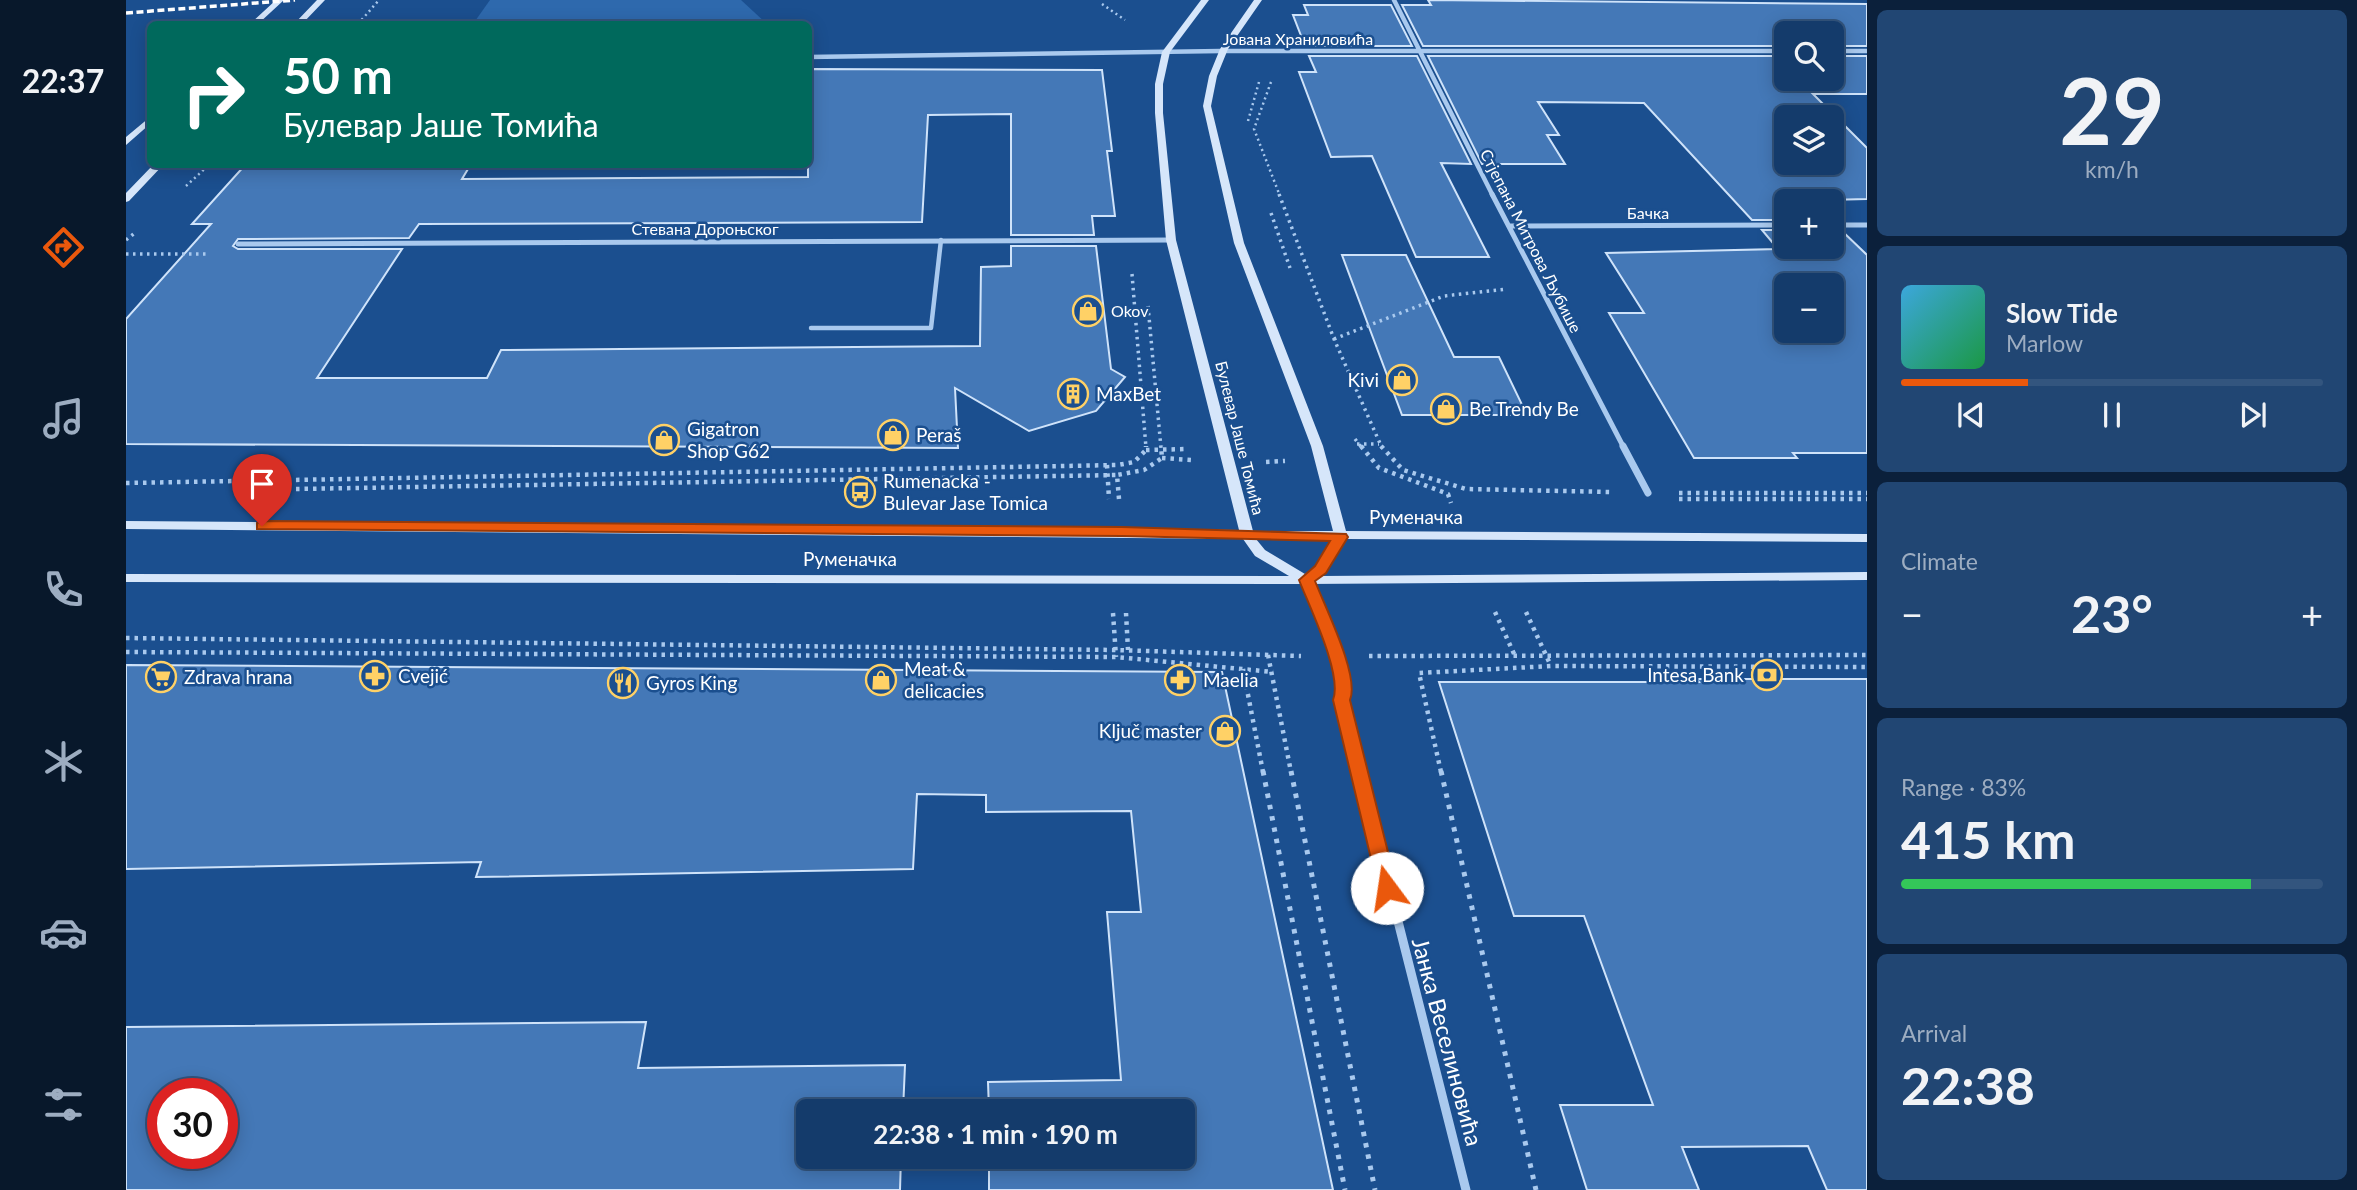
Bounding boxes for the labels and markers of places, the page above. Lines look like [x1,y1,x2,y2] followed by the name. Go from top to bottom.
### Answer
[1071,294,1105,328] shop icon: Okov
[1111,301,1149,320] place label: Okov
[1385,363,1419,397] shop icon: Kivi
[1347,368,1379,391] place label: Kivi
[1056,377,1090,411] building icon: MaxBet
[1096,382,1161,405] place label: MaxBet
[1429,392,1463,426] shop icon: Be Trendy Be
[1469,397,1579,420] place label: Be Trendy Be
[687,417,770,462] place label: Gigatron Shop G62
[876,418,910,452] shop icon: Peraš
[647,423,681,457] shop icon: Gigatron Shop G62
[916,423,961,446] place label: Peraš
[232,454,292,526] pin
[883,469,1048,514] place label: Rumenacka - Bulevar Jase Tomica
[843,475,877,509] bus stop icon: Rumenacka - Bulevar Jase Tomica
[904,657,984,702] place label: Meat & delicacies
[1750,658,1784,692] bank icon: Intesa Bank
[358,659,392,693] pharmacy icon: Cvejić
[144,660,178,694] supermarket icon: Zdrava hrana
[864,663,898,697] shop icon: Meat & delicacies
[1163,663,1197,697] pharmacy icon: Maelia
[1647,663,1744,686] place label: Intesa Bank
[398,664,448,687] place label: Cvejić
[184,665,292,688] place label: Zdrava hrana
[606,666,640,700] restaurant icon: Gyros King
[1203,668,1258,691] place label: Maelia
[646,671,737,694] place label: Gyros King
[1208,714,1242,748] shop icon: Ključ master
[1099,719,1202,742] place label: Ključ master

